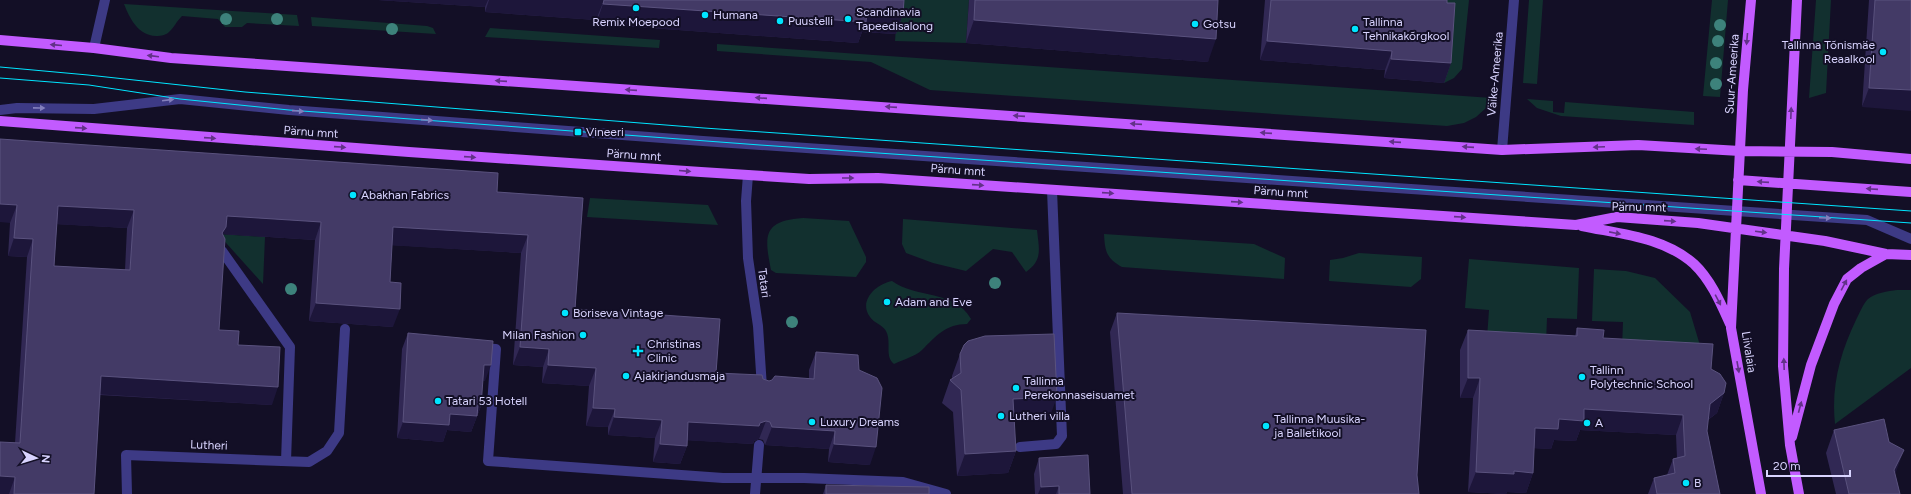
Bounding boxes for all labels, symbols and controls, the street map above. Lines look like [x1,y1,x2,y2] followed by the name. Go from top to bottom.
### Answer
[631,3,641,13] marker: Remix Moepood
[856,5,933,33] place label: Scandinavia Tapeedisalong
[713,8,758,22] place label: Humana
[700,10,710,20] marker: Humana
[788,14,833,28] place label: Puustelli
[843,14,853,24] marker: Scandinavia Tapeedisalong
[592,15,680,29] place label: Remix Moepood
[1363,15,1449,43] place label: Tallinna Tehnikakõrgkool
[775,16,785,26] marker: Puustelli
[1203,17,1236,31] place label: Gotsu
[1190,19,1200,29] marker: Gotsu
[1350,24,1360,34] marker: Tallinna Tehnikakõrgkool
[1484,31,1506,117] street label: Väike-Ameerika
[1744,33,1751,45] one-way arrow
[1722,34,1742,114] street label: Suur-Ameerika
[1782,38,1875,66] place label: Tallinna Tõnismäe Reaalkool
[50,42,62,49] one-way arrow
[1878,47,1888,57] marker: Tallinna Tõnismäe Reaalkool
[147,52,159,59] one-way arrow
[495,77,507,84] one-way arrow
[625,86,637,93] one-way arrow
[755,94,767,101] one-way arrow
[162,97,174,103] one-way arrow
[885,104,897,111] one-way arrow
[33,105,46,111] one-way arrow
[1787,107,1794,119] one-way arrow
[292,108,304,115] one-way arrow
[1013,112,1025,119] one-way arrow
[421,117,433,124] one-way arrow
[1130,120,1142,127] one-way arrow
[283,123,339,141] street label: Pärnu mnt
[75,125,87,132] one-way arrow
[586,125,624,139] place label: Vineeri
[573,127,583,137] marker: Vineeri
[1260,130,1272,137] one-way arrow
[204,134,216,141] one-way arrow
[1389,139,1401,146] one-way arrow
[1593,143,1605,150] one-way arrow
[334,144,346,151] one-way arrow
[1462,144,1474,151] one-way arrow
[1695,145,1707,152] one-way arrow
[606,146,662,164] street label: Pärnu mnt
[464,153,476,160] one-way arrow
[930,161,986,179] street label: Pärnu mnt
[679,168,691,175] one-way arrow
[842,175,855,181] one-way arrow
[1757,178,1769,185] one-way arrow
[972,181,984,188] one-way arrow
[1253,183,1309,201] street label: Pärnu mnt
[1866,186,1878,193] one-way arrow
[361,188,450,202] place label: Abakhan Fabrics
[348,190,358,200] marker: Abakhan Fabrics
[1102,190,1114,197] one-way arrow
[1231,198,1243,205] one-way arrow
[1611,200,1667,214] street label: Pärnu mnt
[1454,214,1467,220] one-way arrow
[1819,214,1831,221] one-way arrow
[1664,217,1676,224] one-way arrow
[1755,229,1767,235] one-way arrow
[1608,230,1621,236] one-way arrow
[755,267,773,299] street label: Tatari
[1840,280,1847,291] one-way arrow
[1715,294,1722,306] one-way arrow
[895,295,972,309] place label: Adam and Eve
[882,297,892,307] marker: Adam and Eve
[573,306,664,320] place label: Boriseva Vintage
[560,308,570,318] marker: Boriseva Vintage
[502,328,575,342] place label: Milan Fashion
[578,330,588,340] marker: Milan Fashion
[1739,330,1759,374] street label: Liivalaia
[647,337,701,365] place label: Christinas Clinic
[632,345,644,357] marker: Christinas Clinic
[1780,358,1787,370] one-way arrow
[1735,360,1741,373] one-way arrow
[1590,363,1693,391] place label: Tallinn Polytechnic School
[634,369,725,383] place label: Ajakirjandusmaja
[621,371,631,381] marker: Ajakirjandusmaja
[1577,372,1587,382] marker: Tallinn Polytechnic School
[1024,374,1135,402] place label: Tallinna Perekonnaseisuamet
[1011,383,1021,393] marker: Tallinna Perekonnaseisuamet
[446,394,527,408] place label: Tatari 53 Hotell
[433,396,443,406] marker: Tatari 53 Hotell
[1797,401,1803,414] one-way arrow
[1009,409,1070,423] place label: Lutheri villa
[996,411,1006,421] marker: Lutheri villa
[1273,412,1365,440] place label: Tallinna Muusika- ja Balletikool
[820,415,900,429] place label: Luxury Dreams
[1595,416,1603,430] place label: A
[807,417,817,427] marker: Luxury Dreams
[1582,418,1592,428] marker: A
[1261,421,1271,431] marker: Tallinna Muusika- ja Balletikool
[190,437,228,453] street label: Lutheri
[16,438,56,478] north arrow
[1767,452,1850,478] scale bar
[39,454,52,463] text: N
[1773,459,1801,473] text: 20 m
[1694,476,1701,490] place label: B
[1681,478,1691,488] marker: B

